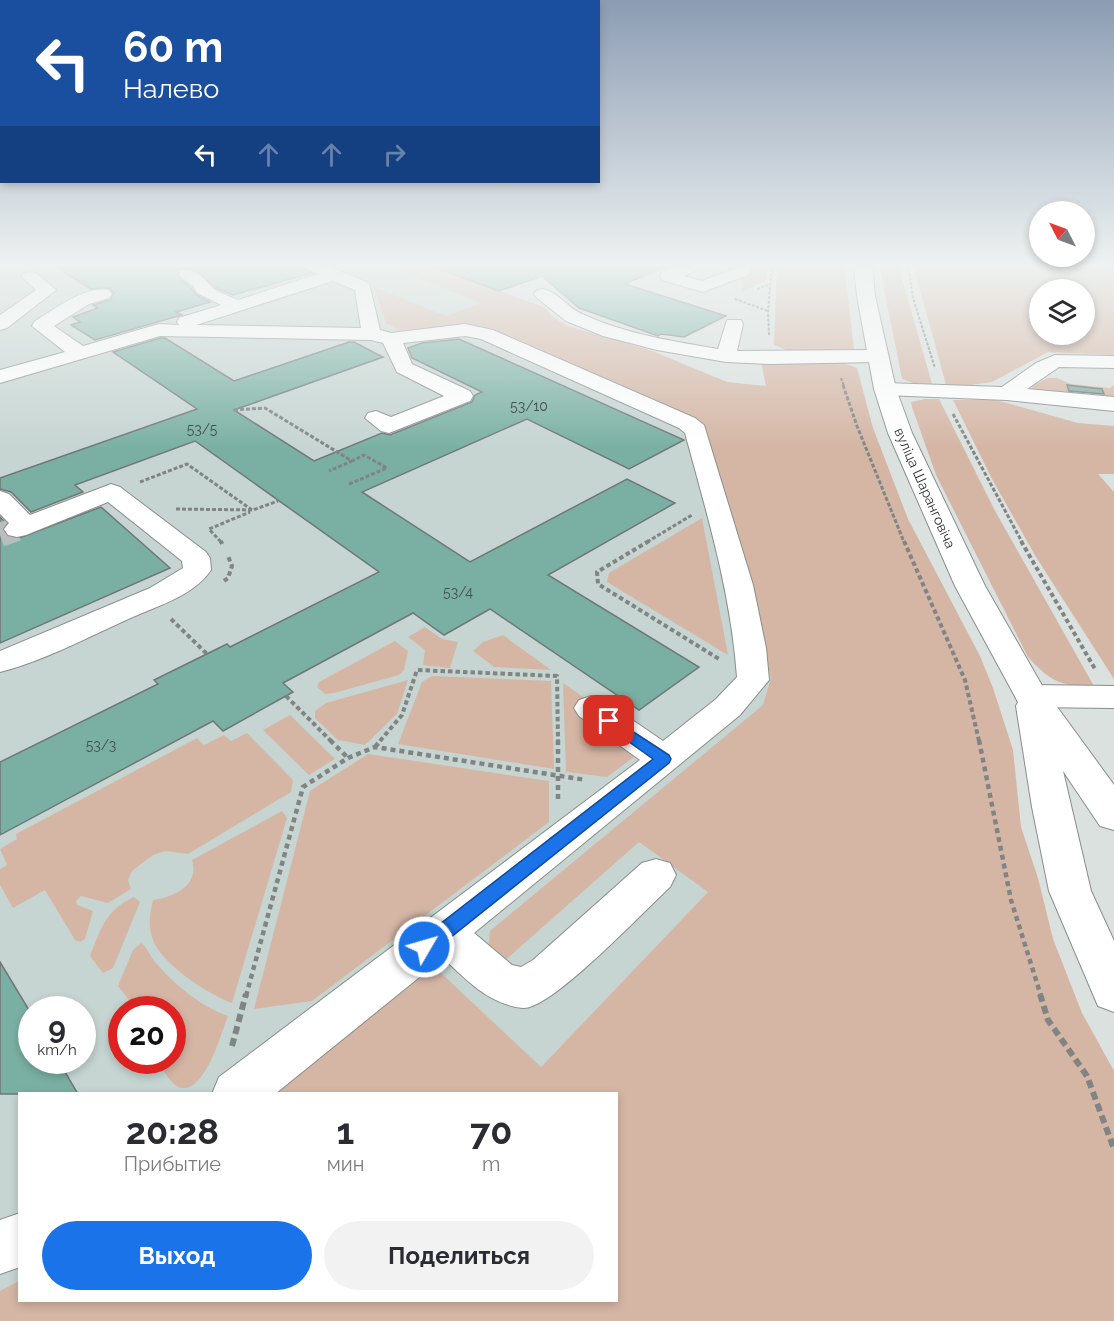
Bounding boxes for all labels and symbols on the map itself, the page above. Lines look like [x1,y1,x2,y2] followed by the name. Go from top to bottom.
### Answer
[1029,201,1095,267] north arrow
[510,398,548,414] house number: 53/10
[187,421,218,437] house number: 53/5
[891,425,959,551] street label: вуліца Шаранговіча
[443,584,473,600] house number: 53/4
[583,695,634,746] pin
[86,737,116,753] house number: 53/3
[392,915,456,979] position arrow
[108,996,186,1074] speed limit sign: 20

